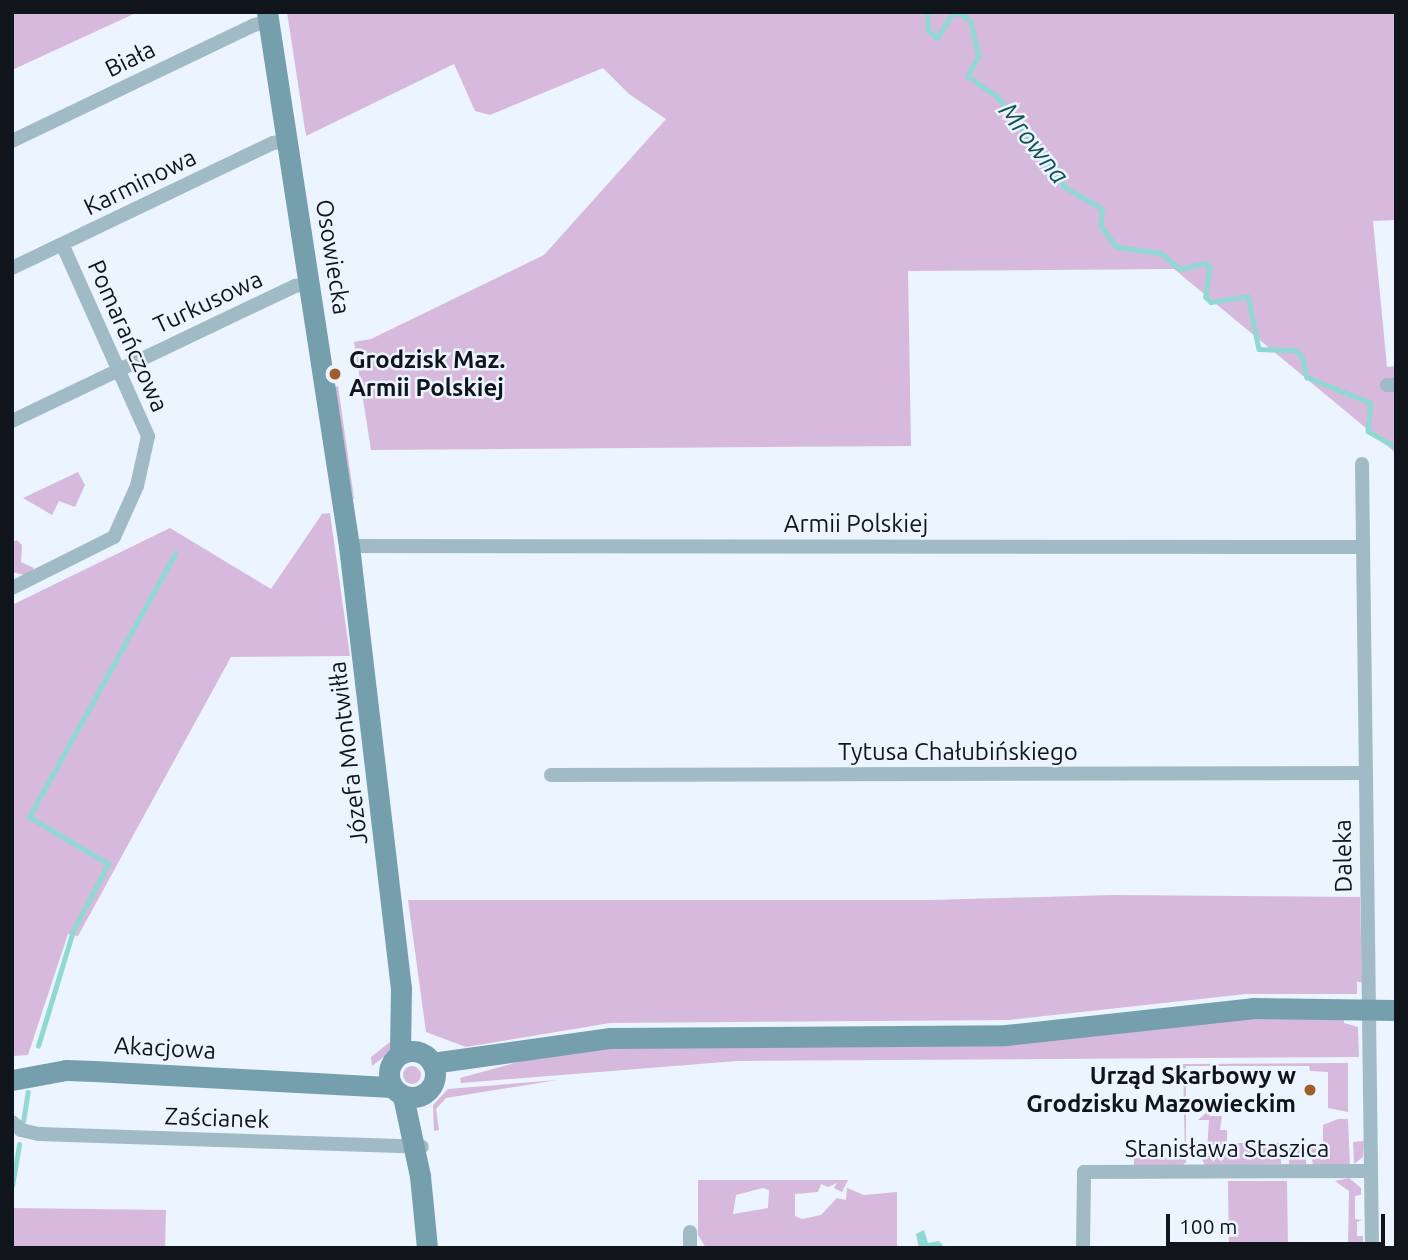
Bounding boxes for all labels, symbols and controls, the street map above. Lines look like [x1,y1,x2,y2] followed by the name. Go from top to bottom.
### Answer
[100,35,160,83] street label: Biała
[993,96,1075,190] water label: Mrowna
[79,142,201,222] street label: Karminowa
[310,197,356,317] street label: Osowiecka
[82,256,174,416] street label: Pomarańczowa
[149,264,267,340] street label: Turkusowa
[349,346,506,402] place label: Grodzisk Maz. Armii Polskiej
[327,366,343,382] marker: Grodzisk Maz. Armii Polskiej
[784,510,928,538] street label: Armii Polskiej
[322,660,374,846] street label: Józefa Montwiłła
[838,738,1078,766] street label: Tytusa Chałubińskiego
[1328,819,1358,893] street label: Daleka
[113,1031,217,1065] street label: Akacjowa
[1026,1062,1296,1118] place label: Urząd Skarbowy w Grodzisku Mazowieckim
[1302,1082,1318,1098] marker: Urząd Skarbowy w Grodzisku Mazowieckim
[164,1102,270,1134] street label: Zaścianek
[1125,1135,1329,1163] street label: Stanisława Staszica
[1170,1200,1389,1244] scale bar
[1179,1214,1237,1238] text: 100 m

